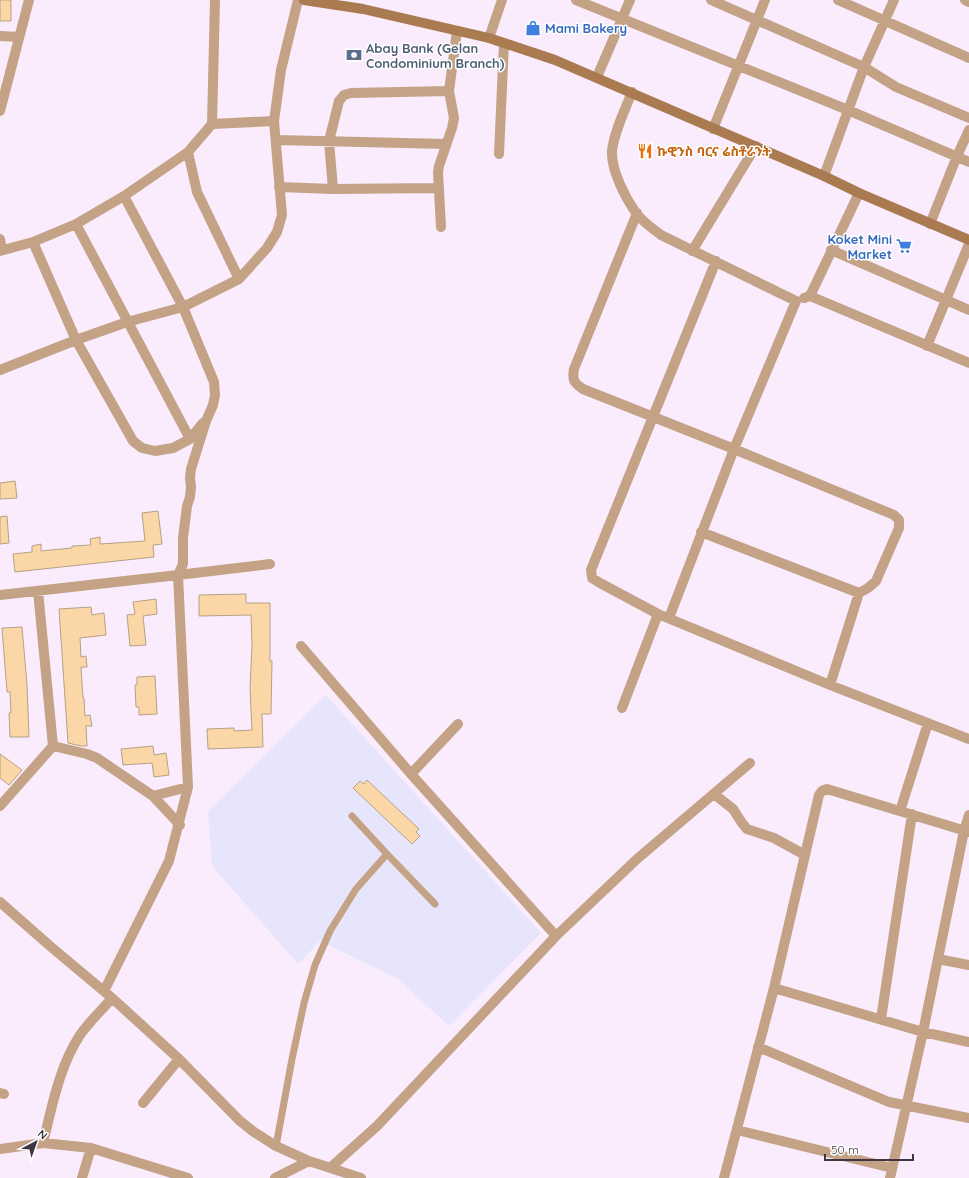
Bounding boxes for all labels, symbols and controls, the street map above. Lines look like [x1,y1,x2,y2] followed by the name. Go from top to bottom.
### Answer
[524,19,542,37] shop icon: Mami Bakery
[545,20,627,36] place label: Mami Bakery
[366,40,505,71] place label: Abay Bank (Gelan Condominium Branch)
[345,46,363,64] bank icon: Abay Bank (Gelan Condominium Branch)
[636,142,654,160] restaurant icon: ኩዊንስ ባርና ሬስቶራንት
[657,143,771,159] place label: ኩዊንስ ባርና ሬስቶራንት
[827,231,892,262] place label: Koket Mini Market
[895,237,913,255] supermarket icon: Koket Mini Market
[16,1122,56,1162] north arrow
[35,1127,50,1142] text: N
[825,1136,913,1162] scale bar
[831,1142,859,1157] text: 50 m

